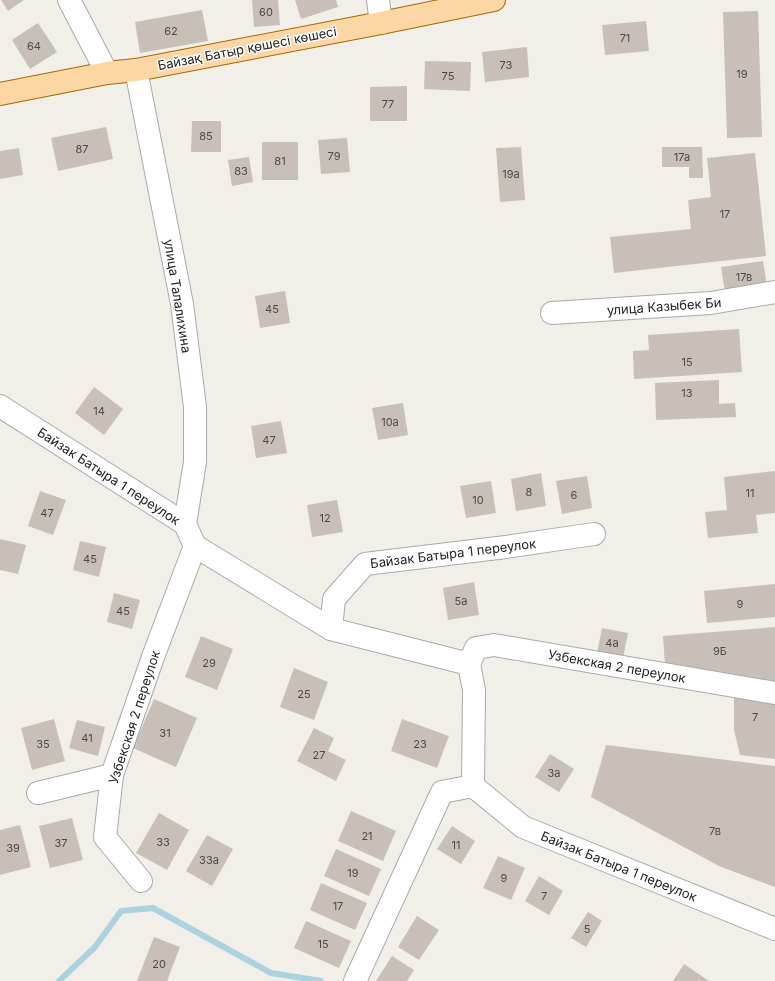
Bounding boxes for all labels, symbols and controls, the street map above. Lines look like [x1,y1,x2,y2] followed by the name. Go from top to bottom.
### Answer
[259,5,273,19] house number: 60
[156,23,338,73] street label: Байзақ Батыр қөшесі көшесі
[164,24,178,38] house number: 62
[620,31,630,45] house number: 71
[27,39,41,53] house number: 64
[500,58,513,72] house number: 73
[736,67,748,81] house number: 19
[442,69,455,83] house number: 75
[382,97,394,111] house number: 77
[199,129,213,143] house number: 85
[75,142,89,156] house number: 87
[328,149,341,163] house number: 79
[674,150,690,164] house number: 17а
[274,154,286,168] house number: 81
[234,164,248,178] house number: 83
[502,167,520,181] house number: 19а
[720,207,730,221] house number: 17
[161,238,195,354] street label: улица Талалихина
[736,270,752,284] house number: 17в
[606,294,722,318] street label: улица Казыбек Би
[265,302,279,316] house number: 45
[681,355,693,369] house number: 15
[681,386,693,400] house number: 13
[93,404,105,418] house number: 14
[381,415,399,429] house number: 10а
[35,424,183,528] street label: Байзак Батыра 1 переулок
[262,433,276,447] house number: 47
[526,485,533,499] house number: 8
[746,486,754,500] house number: 11
[571,488,578,502] house number: 6
[472,493,484,507] house number: 10
[40,506,54,520] house number: 47
[319,511,331,525] house number: 12
[369,535,537,571] street label: Байзак Батыра 1 переулок
[83,552,97,566] house number: 45
[455,594,467,608] house number: 5а
[737,597,744,611] house number: 9
[116,604,130,618] house number: 45
[605,636,619,650] house number: 4а
[713,644,727,658] house number: 9Б
[547,646,687,686] street label: Узбекская 2 переулок
[105,648,163,786] street label: Узбекская 2 переулок
[202,656,216,670] house number: 29
[297,687,311,701] house number: 25
[752,710,758,724] house number: 7
[159,726,171,740] house number: 31
[81,731,93,745] house number: 41
[36,737,50,751] house number: 35
[413,737,427,751] house number: 23
[313,748,325,762] house number: 27
[548,766,560,780] house number: 3а
[709,824,721,838] house number: 7в
[539,827,699,905] street label: Байзак Батыра 1 переулок
[361,829,373,843] house number: 21
[156,835,170,849] house number: 33
[54,836,68,850] house number: 37
[452,838,460,852] house number: 11
[6,841,20,855] house number: 39
[199,853,219,867] house number: 33а
[347,866,359,880] house number: 19
[501,871,508,885] house number: 9
[541,889,547,903] house number: 7
[333,899,343,913] house number: 17
[584,922,591,936] house number: 5
[317,937,329,951] house number: 15
[152,957,166,971] house number: 20

